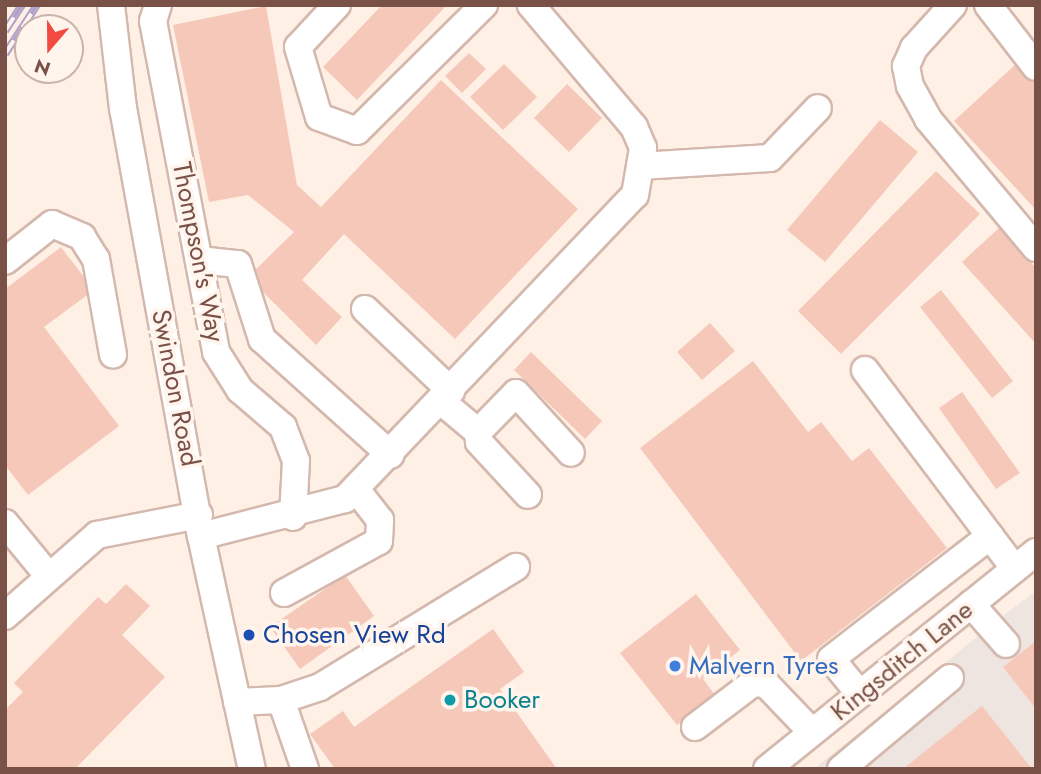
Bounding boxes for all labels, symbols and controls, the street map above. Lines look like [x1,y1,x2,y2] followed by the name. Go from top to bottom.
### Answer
[14,14,84,84] north arrow
[31,52,54,83] text: N
[165,159,231,345] street label: Thompson's Way
[145,307,205,469] street label: Swindon Road
[825,594,979,728] street label: Kingsditch Lane
[263,619,446,651] place label: Chosen View Rd
[241,627,257,643] marker: Chosen View Rd
[689,650,838,682] place label: Malvern Tyres
[667,658,683,674] marker: Malvern Tyres
[464,684,540,716] place label: Booker
[442,692,458,708] marker: Booker

